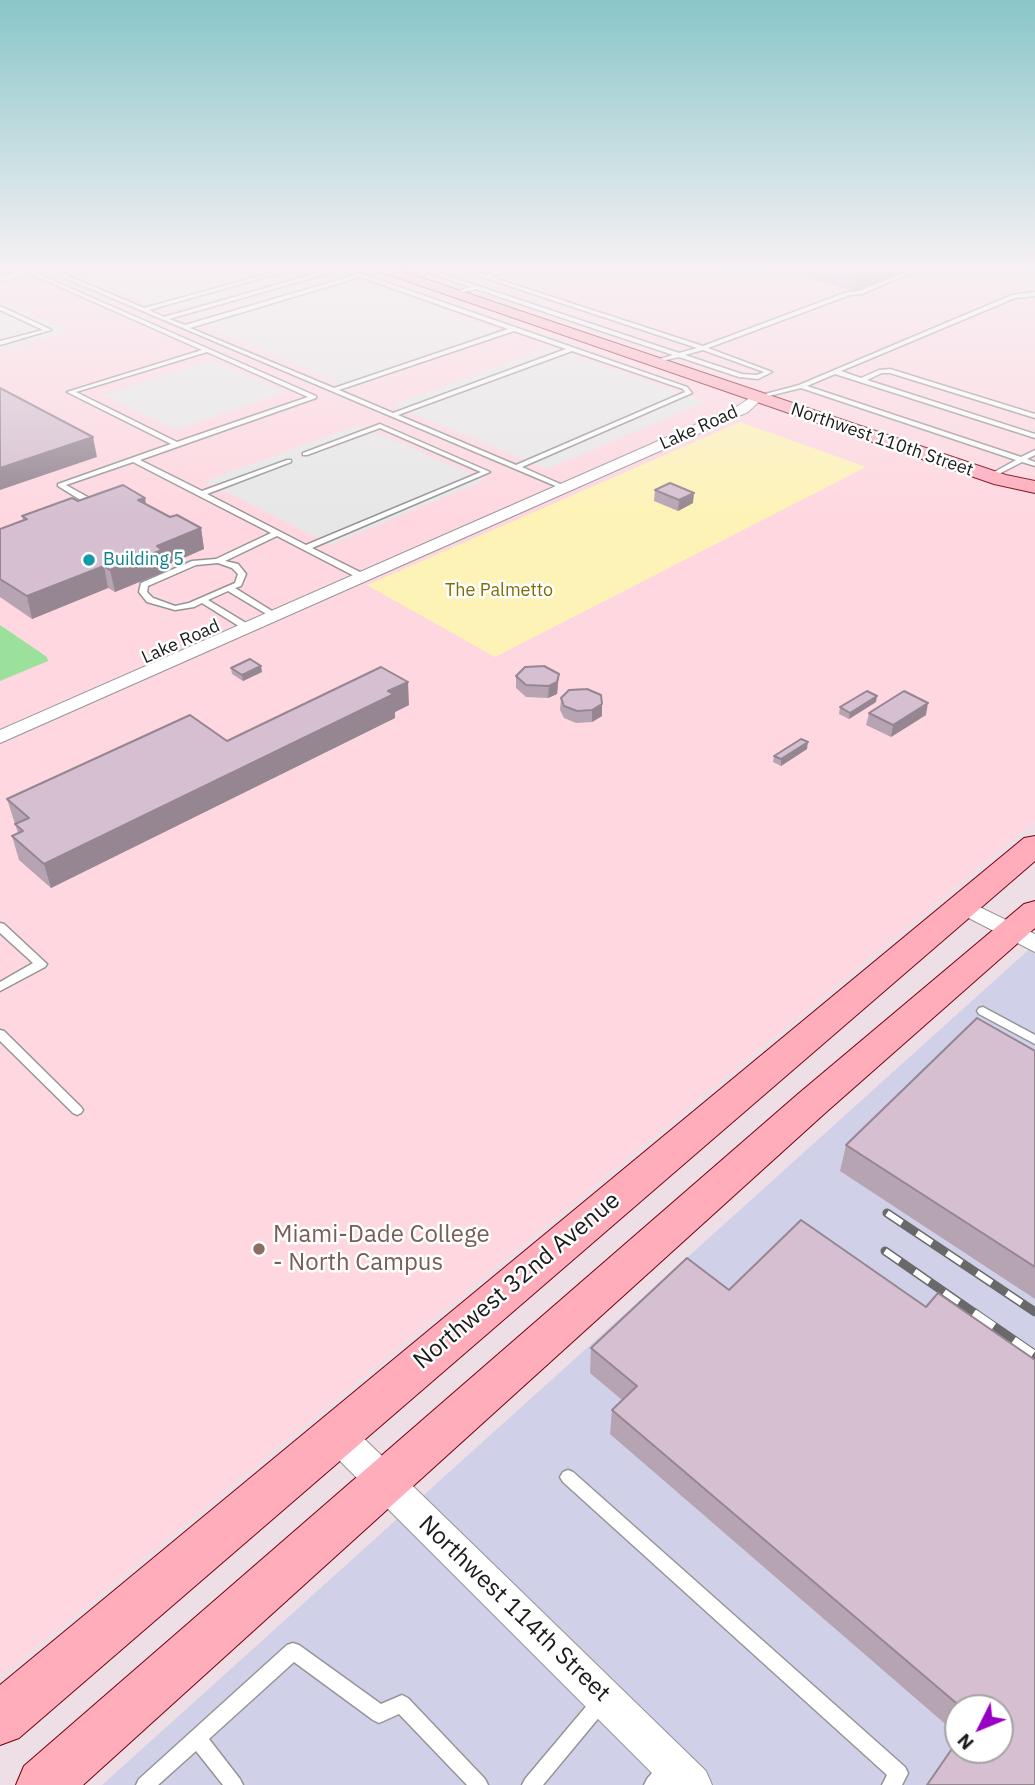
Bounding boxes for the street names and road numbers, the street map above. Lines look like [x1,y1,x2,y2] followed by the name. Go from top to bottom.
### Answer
[788,399,976,481] street label: Northwest 110th Street
[657,401,741,455] street label: Lake Road
[139,615,223,669] street label: Lake Road
[408,1186,626,1376] street label: Northwest 32nd Avenue
[412,1510,616,1708] street label: Northwest 114th Street

